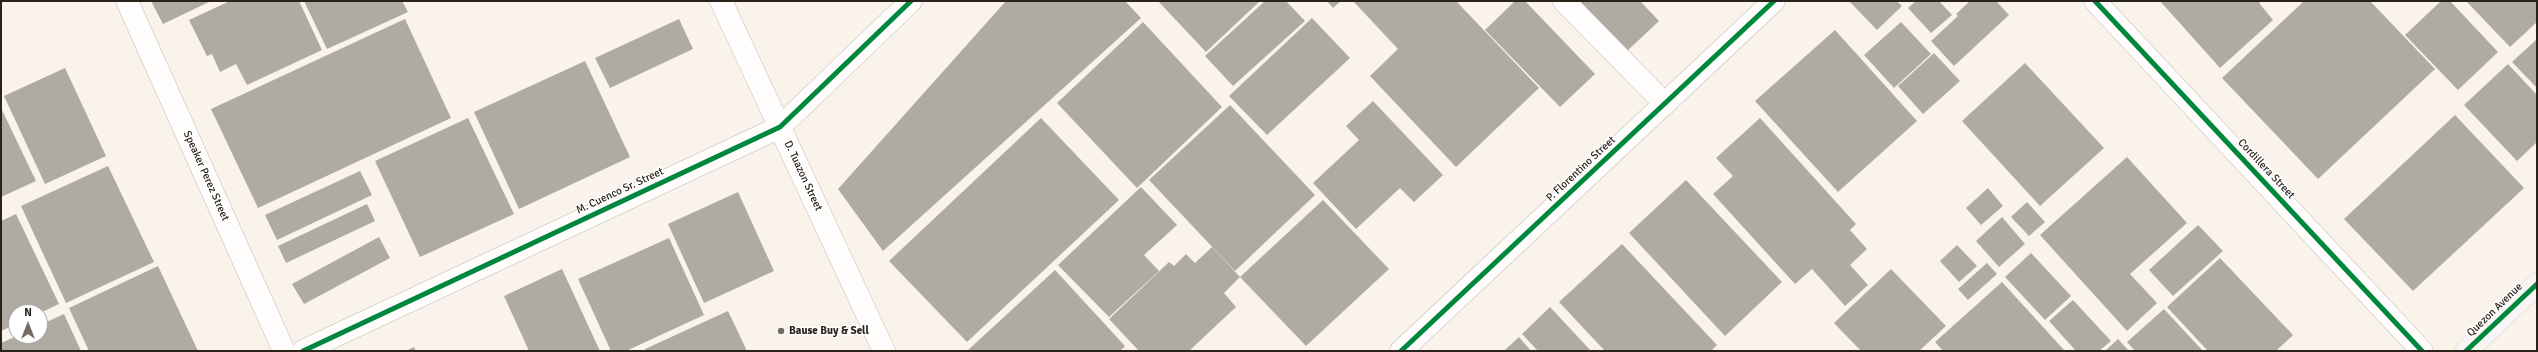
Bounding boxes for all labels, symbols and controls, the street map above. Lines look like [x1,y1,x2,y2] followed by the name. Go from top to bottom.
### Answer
[180,129,232,223] street label: Speaker Perez Street
[1544,134,1618,204] street label: P. Florentino Street
[2235,136,2297,202] street label: Cordillera Street
[781,139,825,213] street label: D. Tuazon Street
[574,165,666,217] street label: M. Cuenco Sr. Street
[2465,280,2525,340] street label: Quezon Avenue
[8,304,48,344] north arrow
[24,306,32,319] text: N
[789,324,869,338] place label: Bause Buy & Sell
[776,326,786,336] marker: Bause Buy & Sell

